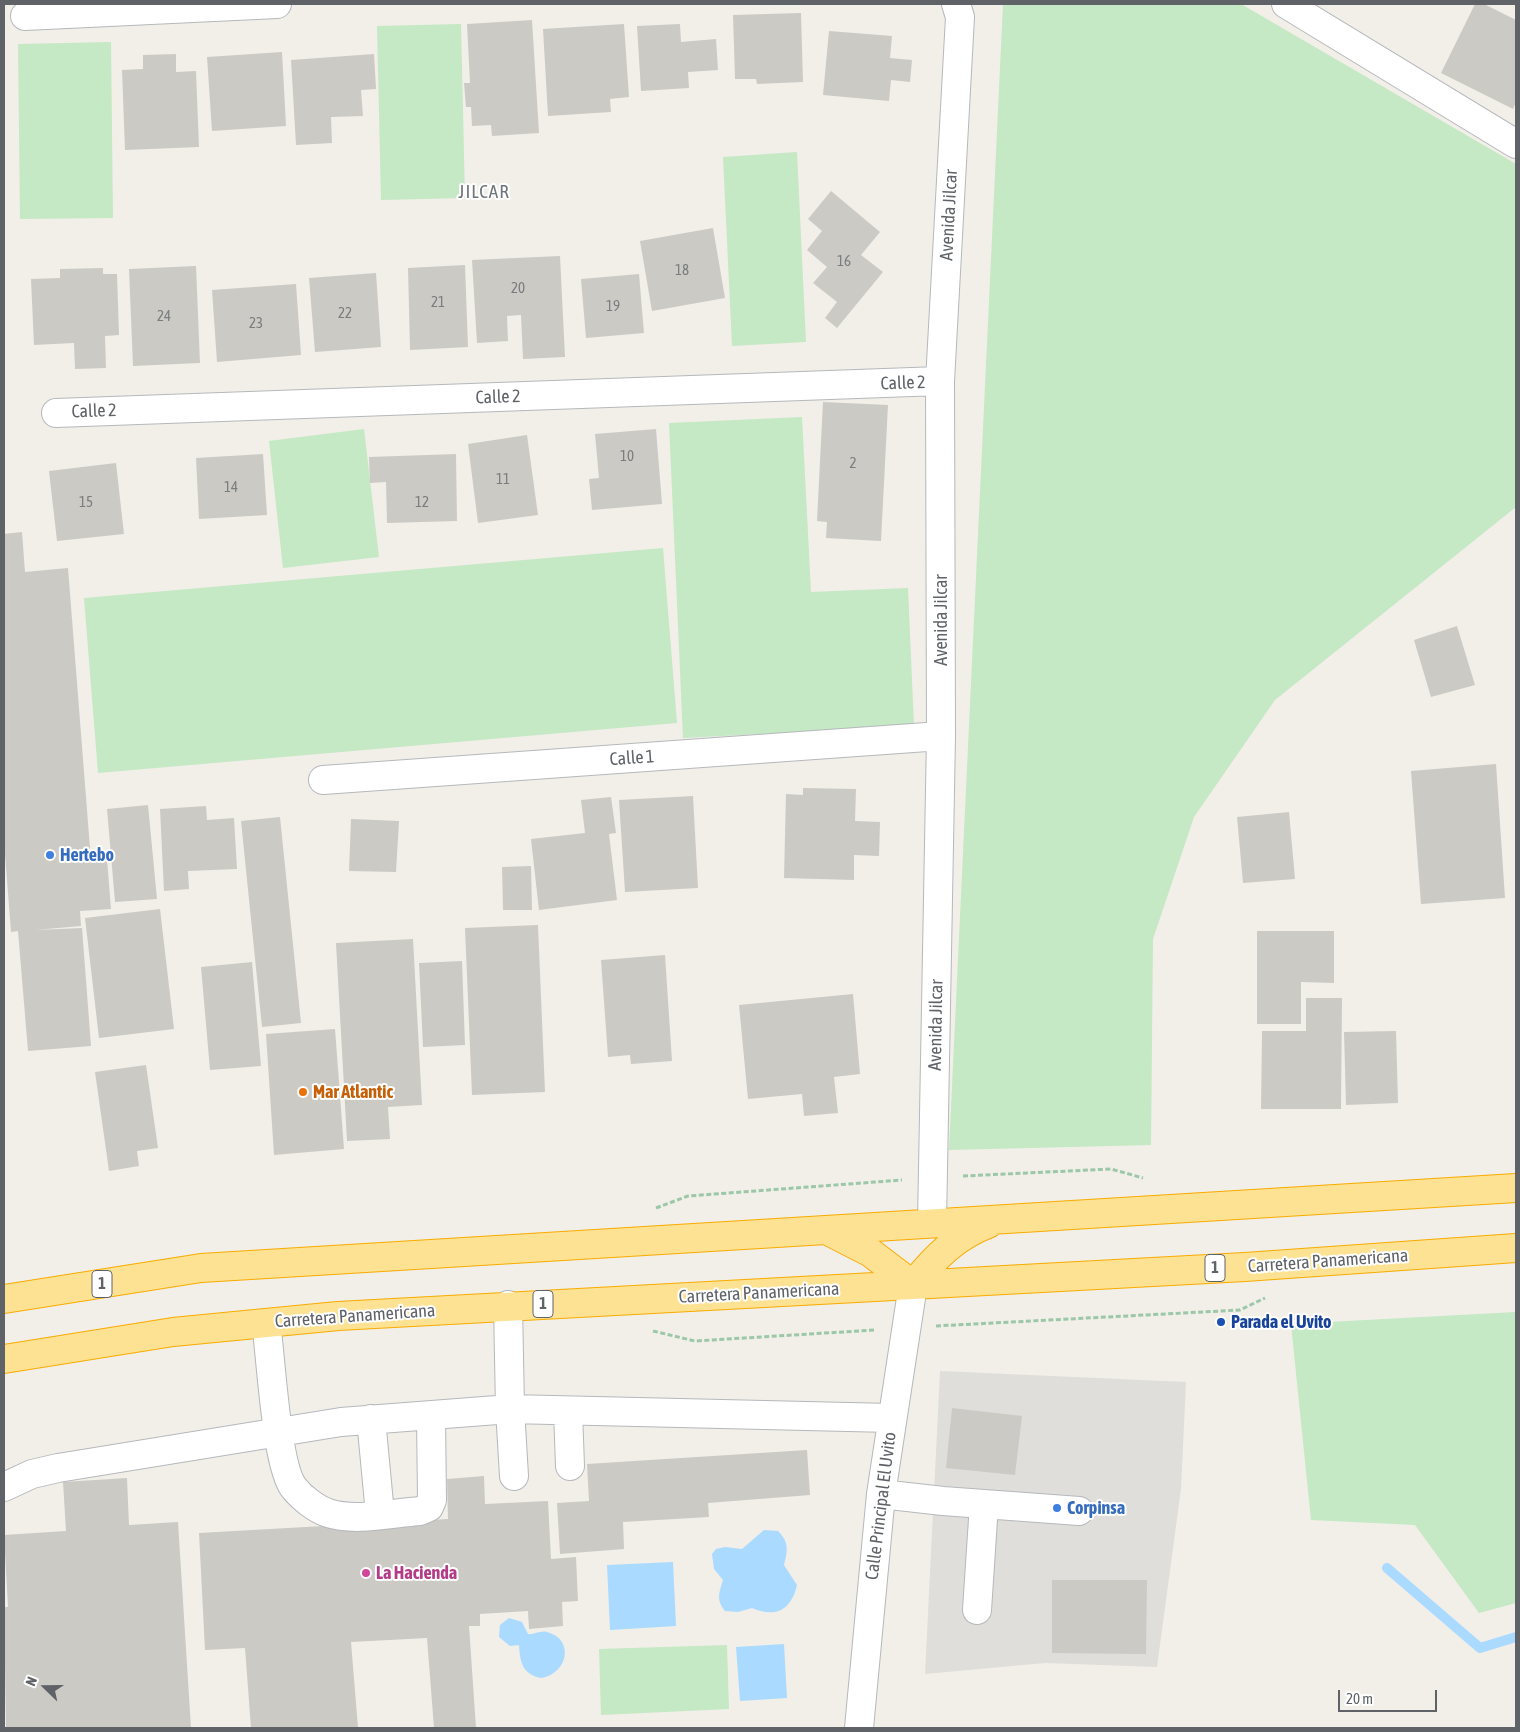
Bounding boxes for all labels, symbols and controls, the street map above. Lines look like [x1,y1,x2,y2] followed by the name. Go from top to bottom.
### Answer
[936,169,962,261] street label: Avenida Jilcar
[458,181,510,203] district label: JILCAR
[837,252,851,270] house number: 16
[675,261,689,279] house number: 18
[511,279,525,297] house number: 20
[431,293,445,311] house number: 21
[606,297,620,315] house number: 19
[338,304,352,322] house number: 22
[157,307,171,325] house number: 24
[249,314,263,332] house number: 23
[880,371,926,395] street label: Calle 2
[475,385,521,409] street label: Calle 2
[71,399,117,423] street label: Calle 2
[620,447,634,465] house number: 10
[849,454,857,472] house number: 2
[496,470,510,488] house number: 11
[224,478,238,496] house number: 14
[79,493,93,511] house number: 15
[415,493,429,511] house number: 12
[930,574,952,666] street label: Avenida Jilcar
[609,746,655,770] street label: Calle 1
[60,844,114,866] place label: Hertebo
[44,849,56,861] marker: Hertebo
[924,979,948,1071] street label: Avenida Jilcar
[313,1081,393,1103] place label: Mar Atlantic
[297,1086,309,1098] marker: Mar Atlantic
[1247,1245,1409,1277] street label: Carretera Panamericana
[1205,1254,1225,1282] road number: 1
[92,1270,112,1298] road number: 1
[678,1278,840,1308] street label: Carretera Panamericana
[533,1290,553,1318] road number: 1
[274,1300,436,1332] street label: Carretera Panamericana
[1231,1311,1332,1333] place label: Parada el Uvito
[1215,1316,1227,1328] marker: Parada el Uvito
[861,1431,901,1581] street label: Calle Principal El Uvito
[1067,1497,1125,1519] place label: Corpinsa
[1051,1502,1063,1514] marker: Corpinsa
[376,1562,457,1584] place label: La Hacienda
[360,1567,372,1579] marker: La Hacienda
[20,1662,70,1712] north arrow
[22,1675,40,1688] text: N
[1340,1680,1439,1712] scale bar
[1346,1690,1373,1707] text: 20 m

